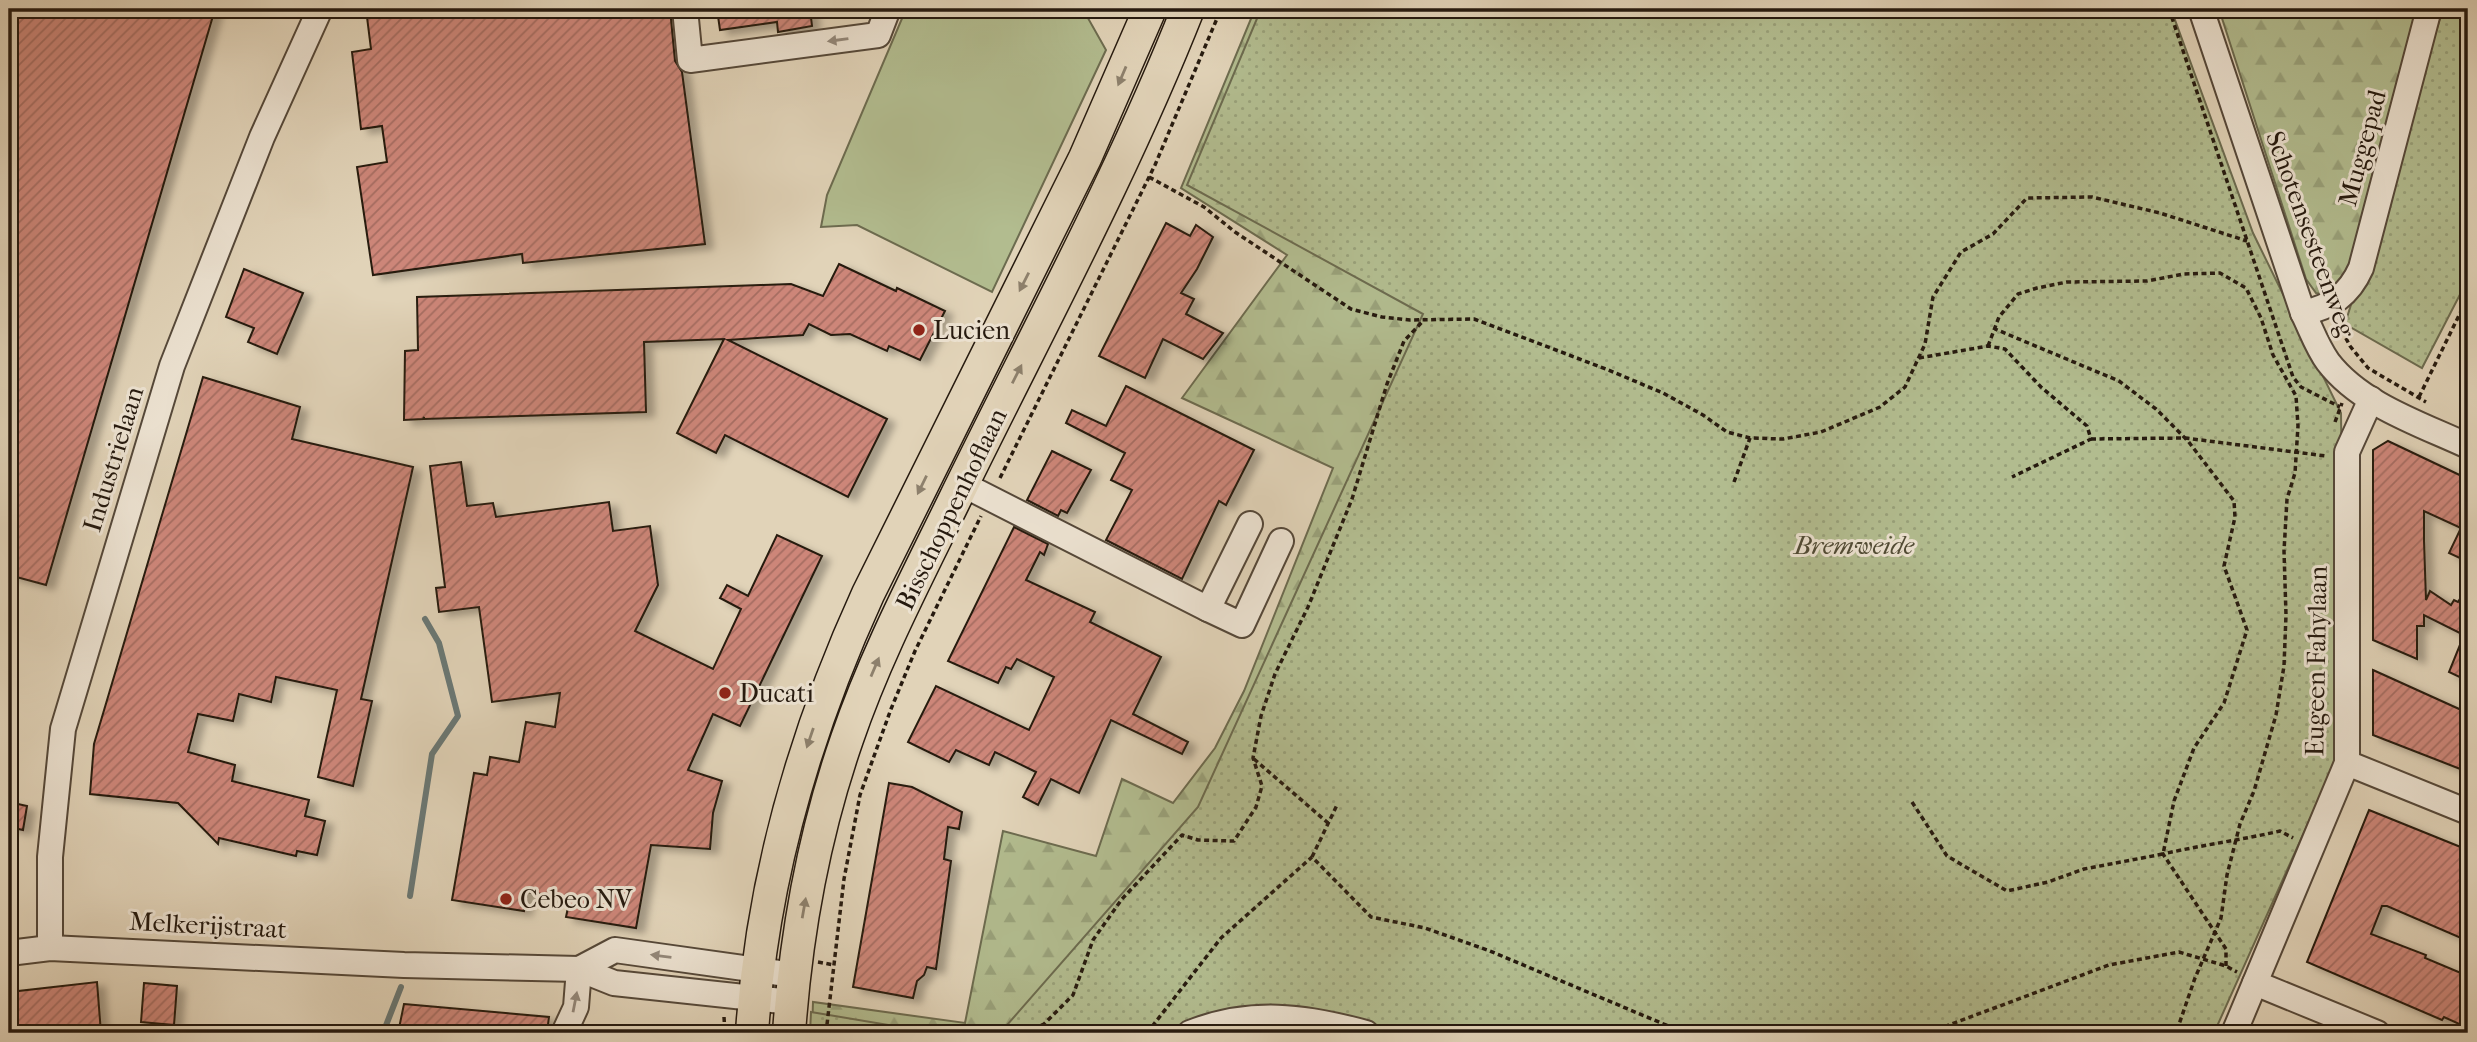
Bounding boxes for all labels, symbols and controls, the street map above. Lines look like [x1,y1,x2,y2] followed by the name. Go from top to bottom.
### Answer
[827,35,849,46] one-way arrow
[1116,66,1127,87] one-way arrow
[2332,86,2393,210] street label: Muggepad
[2259,127,2363,342] street label: Schotensesteenweg
[1018,272,1029,292] one-way arrow
[933,315,1010,346] place label: Lucien
[911,322,927,338] marker: Lucien
[1012,364,1023,384] one-way arrow
[77,383,150,536] street label: Industrielaan
[889,403,1014,615] street label: Bisschoppenhoflaan
[917,475,928,495] one-way arrow
[1792,530,1916,561] park label: Bremweide
[2299,566,2334,756] street label: Eugeen Fahylaan
[870,656,881,677] one-way arrow
[739,678,814,709] place label: Ducati
[717,685,733,701] marker: Ducati
[804,727,815,748] one-way arrow
[520,884,633,915] place label: Cebeo NV
[498,891,514,907] marker: Cebeo NV
[799,897,810,919] one-way arrow
[128,906,288,945] street label: Melkerijstraat
[650,950,672,961] one-way arrow
[570,991,581,1013] one-way arrow

